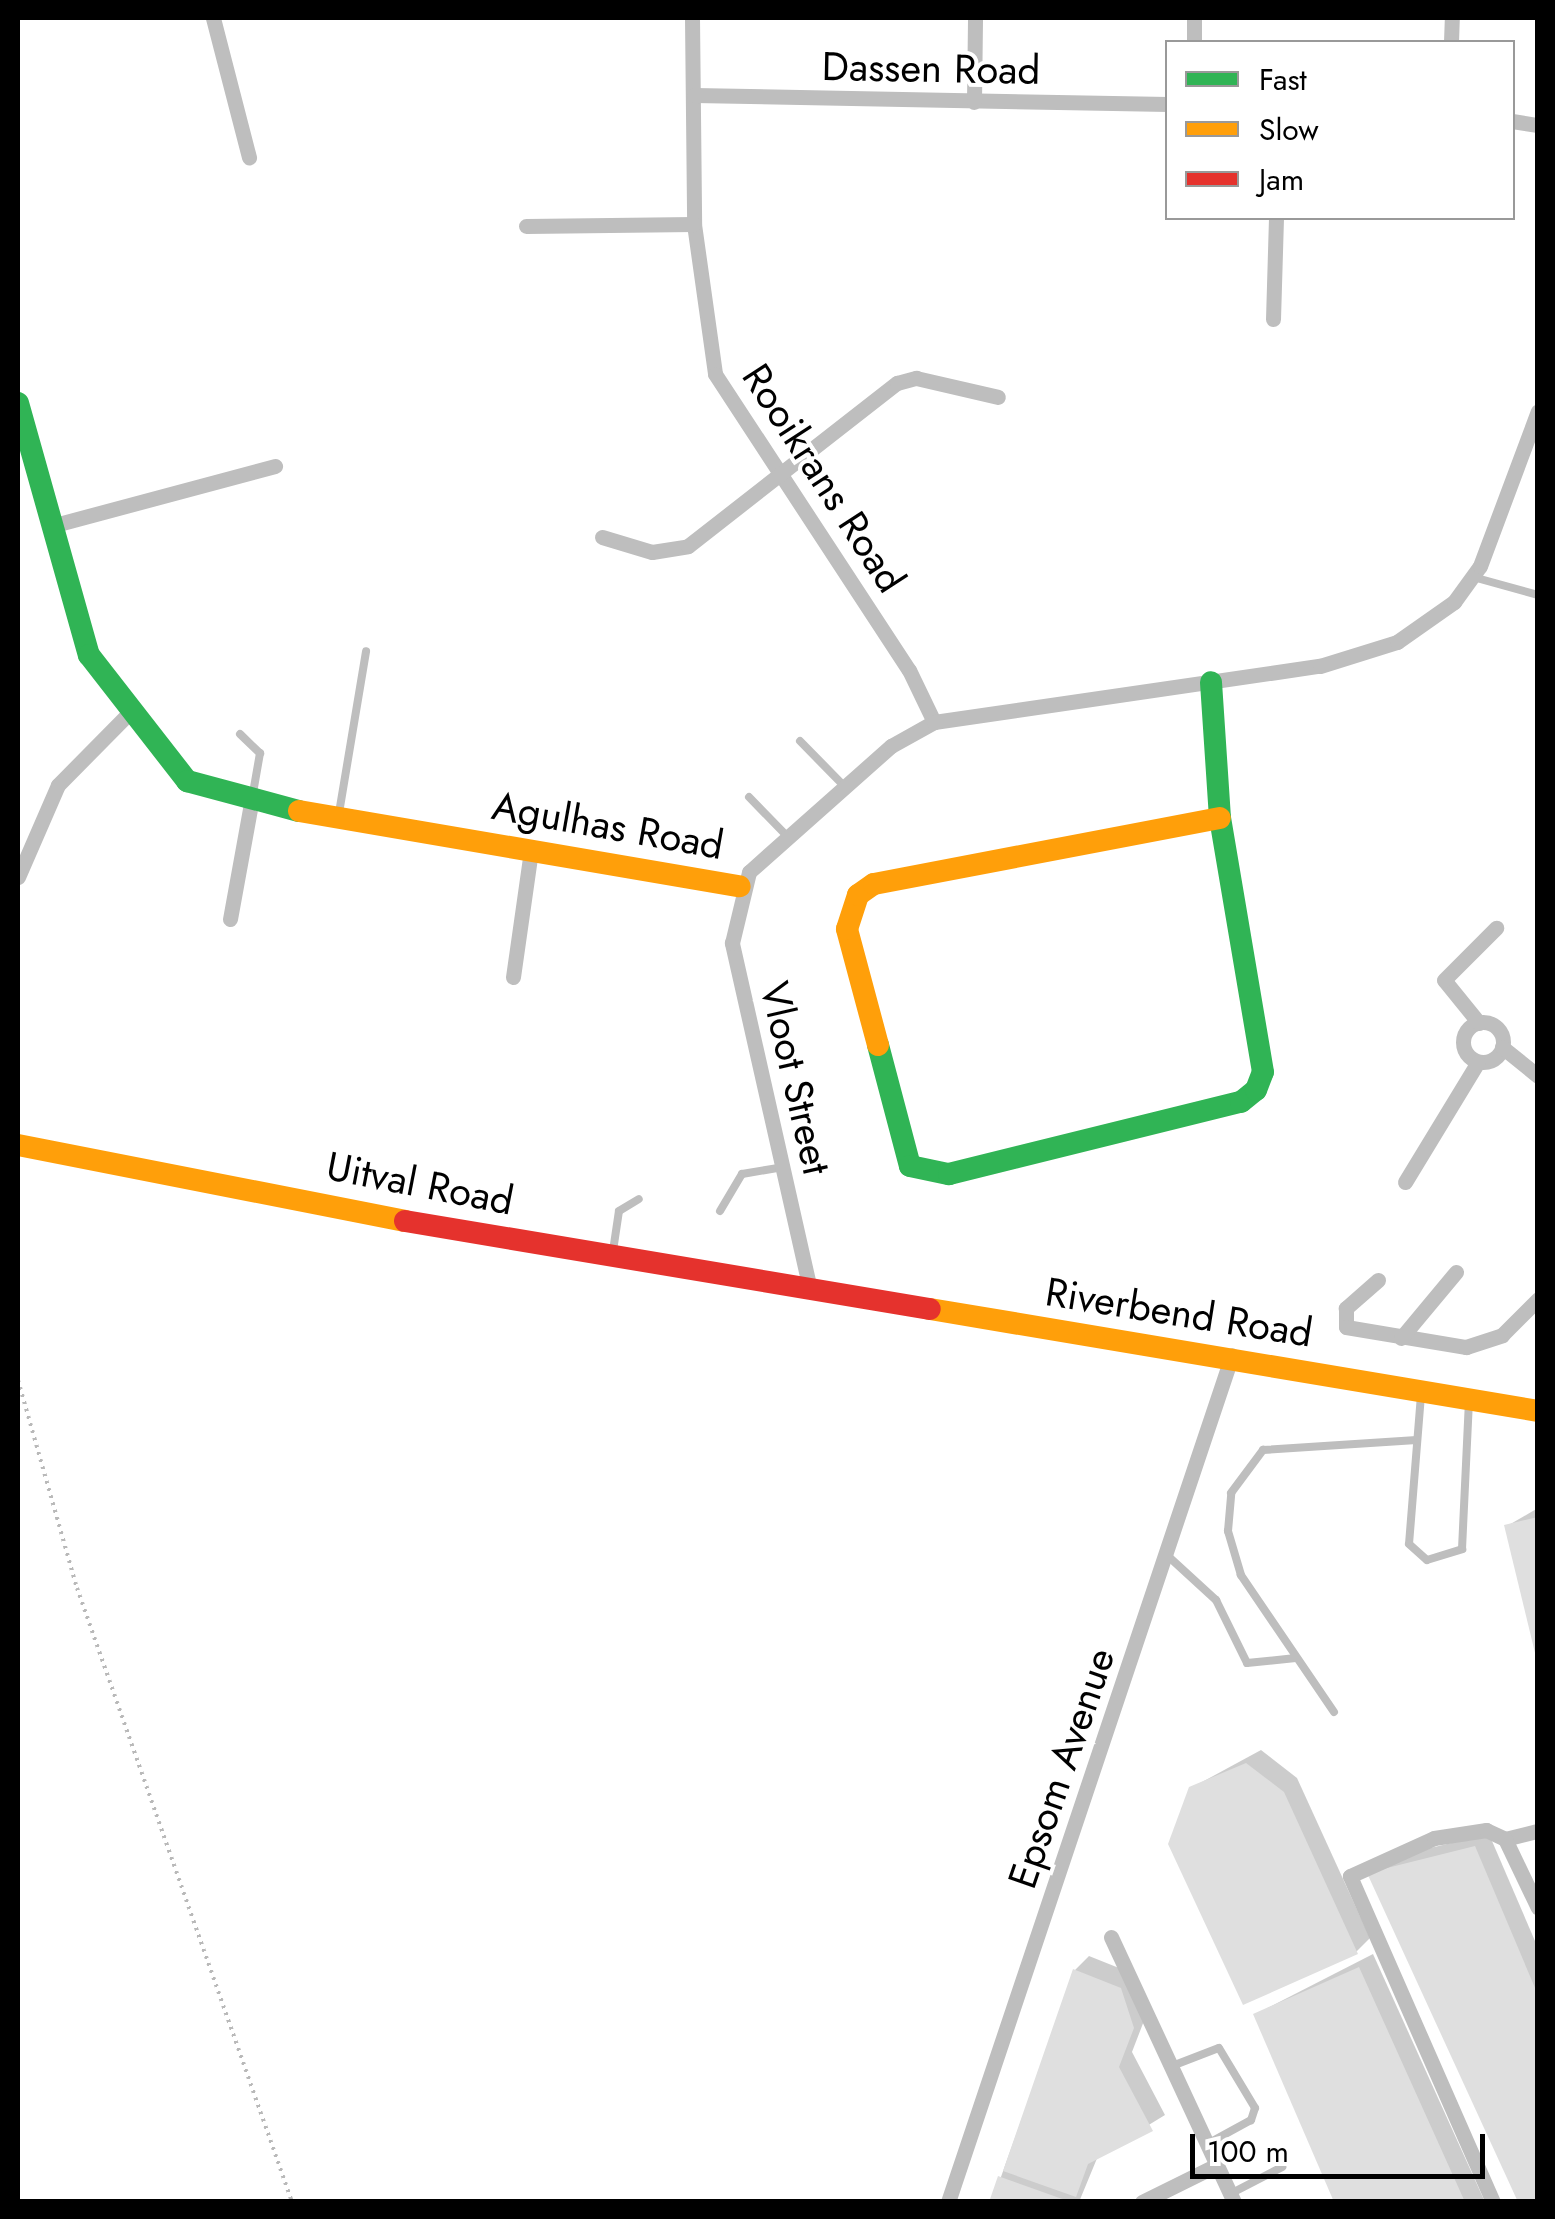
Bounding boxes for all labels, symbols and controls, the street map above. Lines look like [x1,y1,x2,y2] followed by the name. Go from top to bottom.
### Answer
[1165,40,1515,220] legend
[821,42,1041,94] street label: Dassen Road
[1259,58,1307,101] text: Fast
[1259,108,1319,151] text: Slow
[1259,158,1304,201] text: Jam
[732,355,916,601] street label: Rooikrans Road
[489,781,727,869] street label: Agulhas Road
[751,977,841,1179] street label: Vloot Street
[322,1141,518,1225] street label: Uitval Road
[1042,1267,1316,1357] street label: Riverbend Road
[998,1642,1124,1894] street label: Epsom Avenue
[1195,2114,1490,2176] scale bar
[1207,2130,1289,2173] text: 100 m

